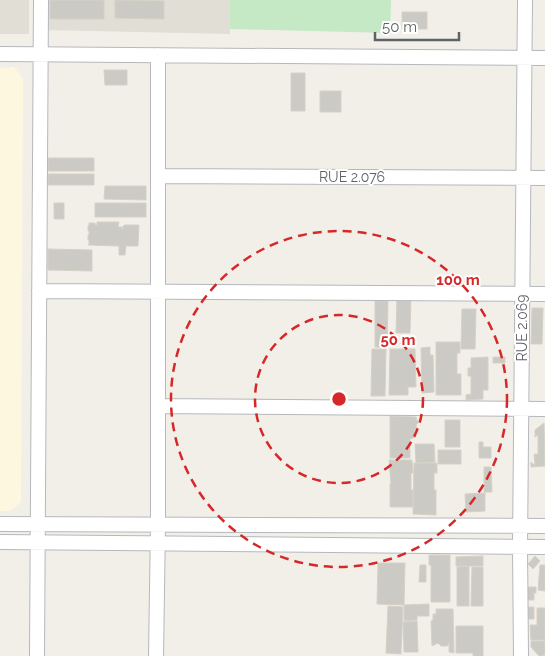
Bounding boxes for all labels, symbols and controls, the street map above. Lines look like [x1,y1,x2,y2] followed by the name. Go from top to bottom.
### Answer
[375,10,459,42] scale bar
[382,18,417,36] text: 50 m
[319,169,385,185] street label: RUE 2.076
[436,271,480,289] text: 100 m
[514,295,530,361] street label: RUE 2.069
[380,331,416,349] text: 50 m
[330,390,348,408] centre of rings

